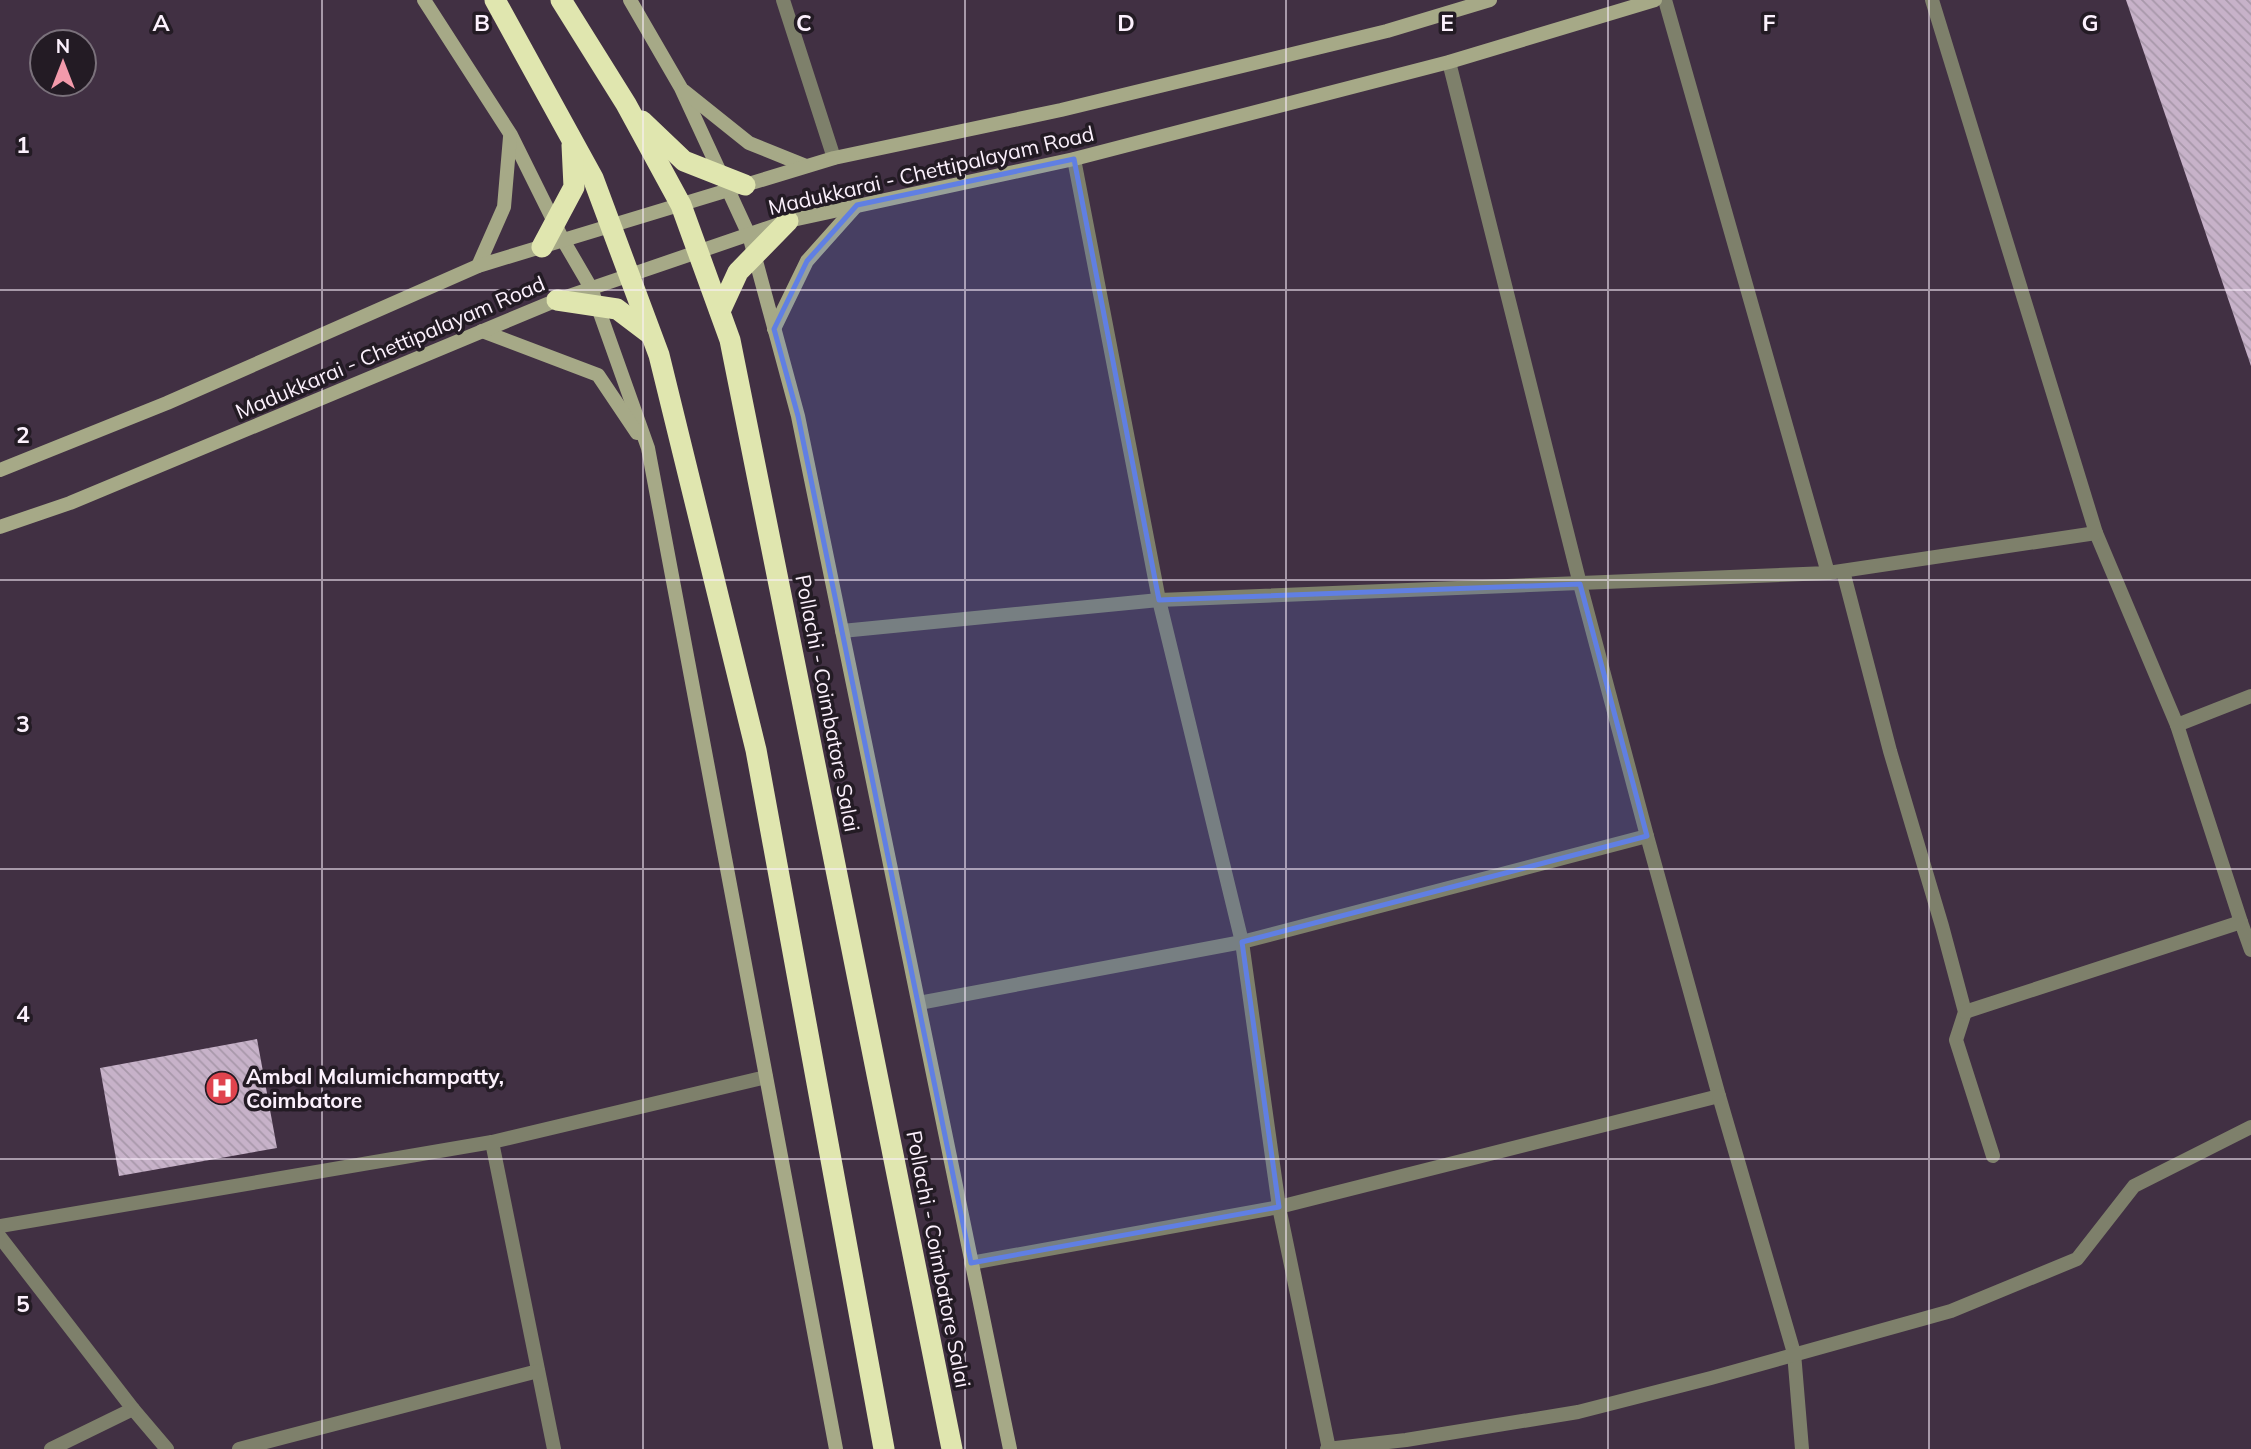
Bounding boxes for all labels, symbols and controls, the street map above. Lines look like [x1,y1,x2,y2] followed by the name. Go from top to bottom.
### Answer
[152,8,170,37] text: A
[474,8,490,37] text: B
[796,8,812,37] text: C
[1117,8,1135,37] text: D
[1440,8,1454,37] text: E
[1762,8,1776,37] text: F
[2081,8,2099,37] text: G
[28,28,98,98] north arrow
[56,34,70,58] text: N
[766,120,1096,220] street label: Madukkarai - Chettipalayam Road
[16,130,30,159] text: 1
[231,270,549,424] street label: Madukkarai - Chettipalayam Road
[16,420,30,449] text: 2
[790,572,866,834] street label: Pollachi - Coimbatore Salai
[16,709,30,738] text: 3
[16,999,30,1028] text: 4
[246,1063,504,1113] place label: Ambal Malumichampatty, Coimbatore
[203,1069,241,1107] hospital icon: Ambal Malumichampatty, Coimbatore
[901,1128,977,1390] street label: Pollachi - Coimbatore Salai
[16,1289,30,1318] text: 5

